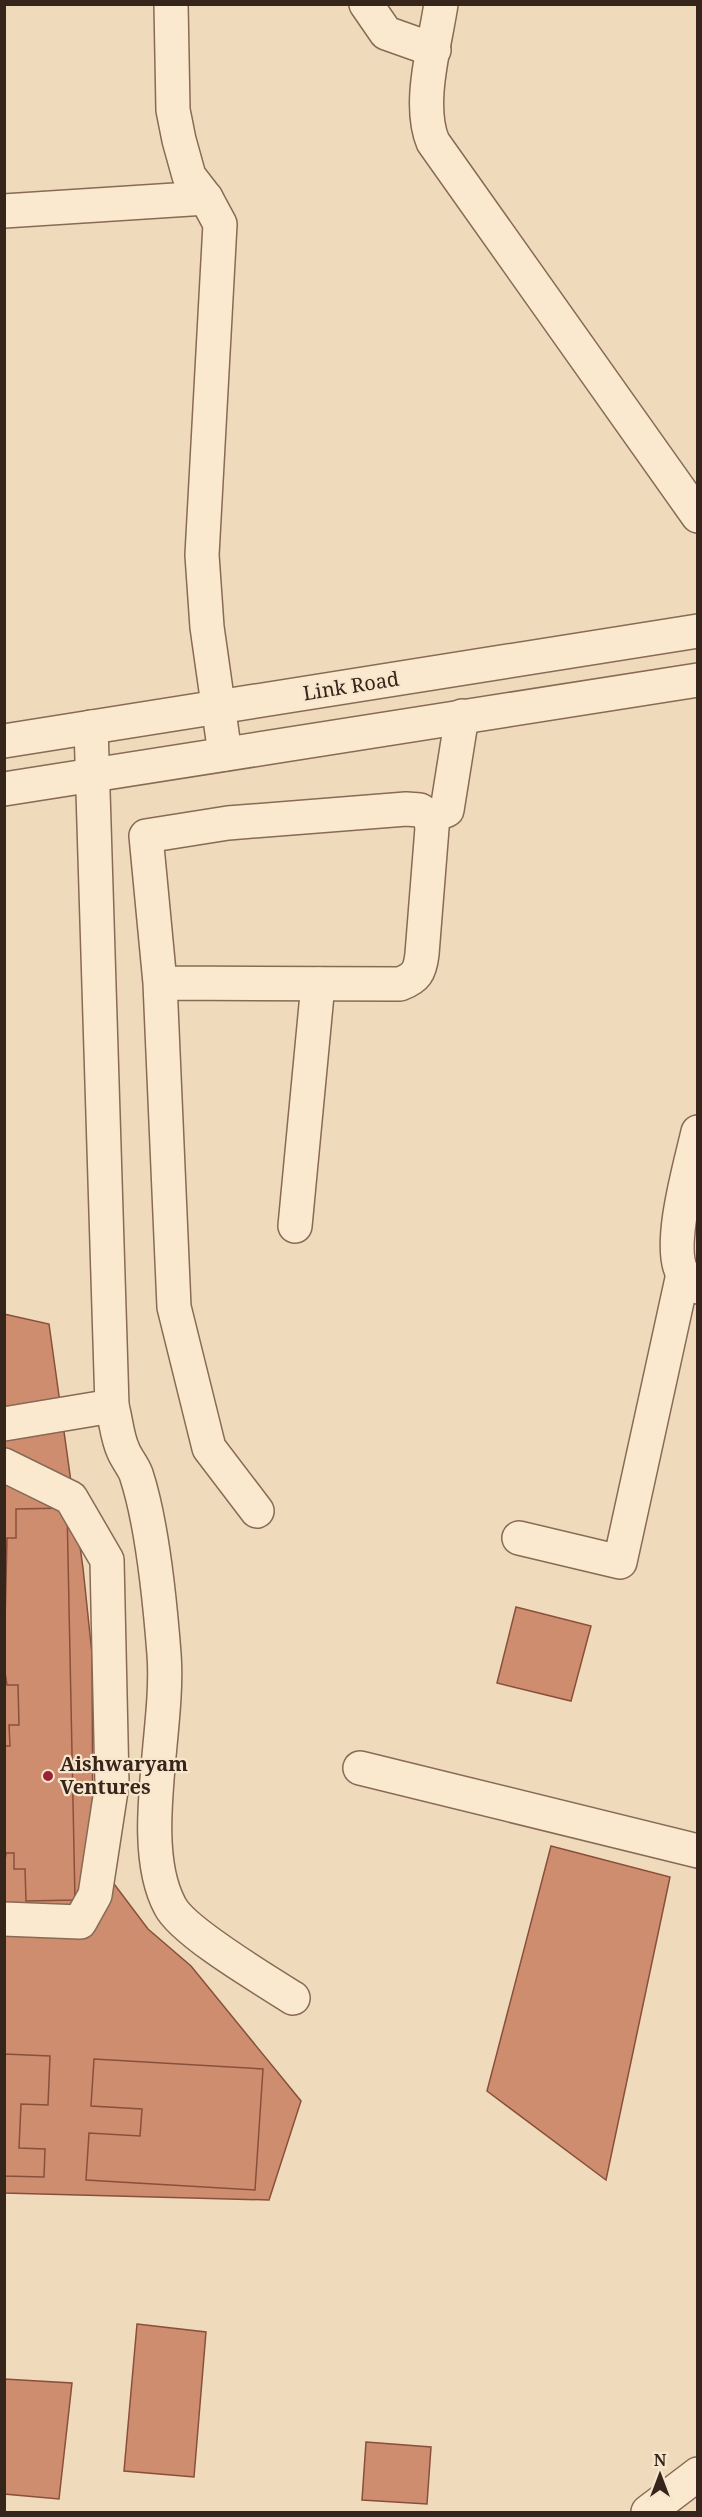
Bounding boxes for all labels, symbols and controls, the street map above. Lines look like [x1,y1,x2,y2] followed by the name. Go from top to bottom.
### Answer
[301,665,401,706] street label: Link Road
[60,1750,188,1800] place label: Aishwaryam Ventures
[41,1769,55,1783] marker: Aishwaryam Ventures
[630,2445,690,2505] north arrow
[654,2449,667,2471] text: N

